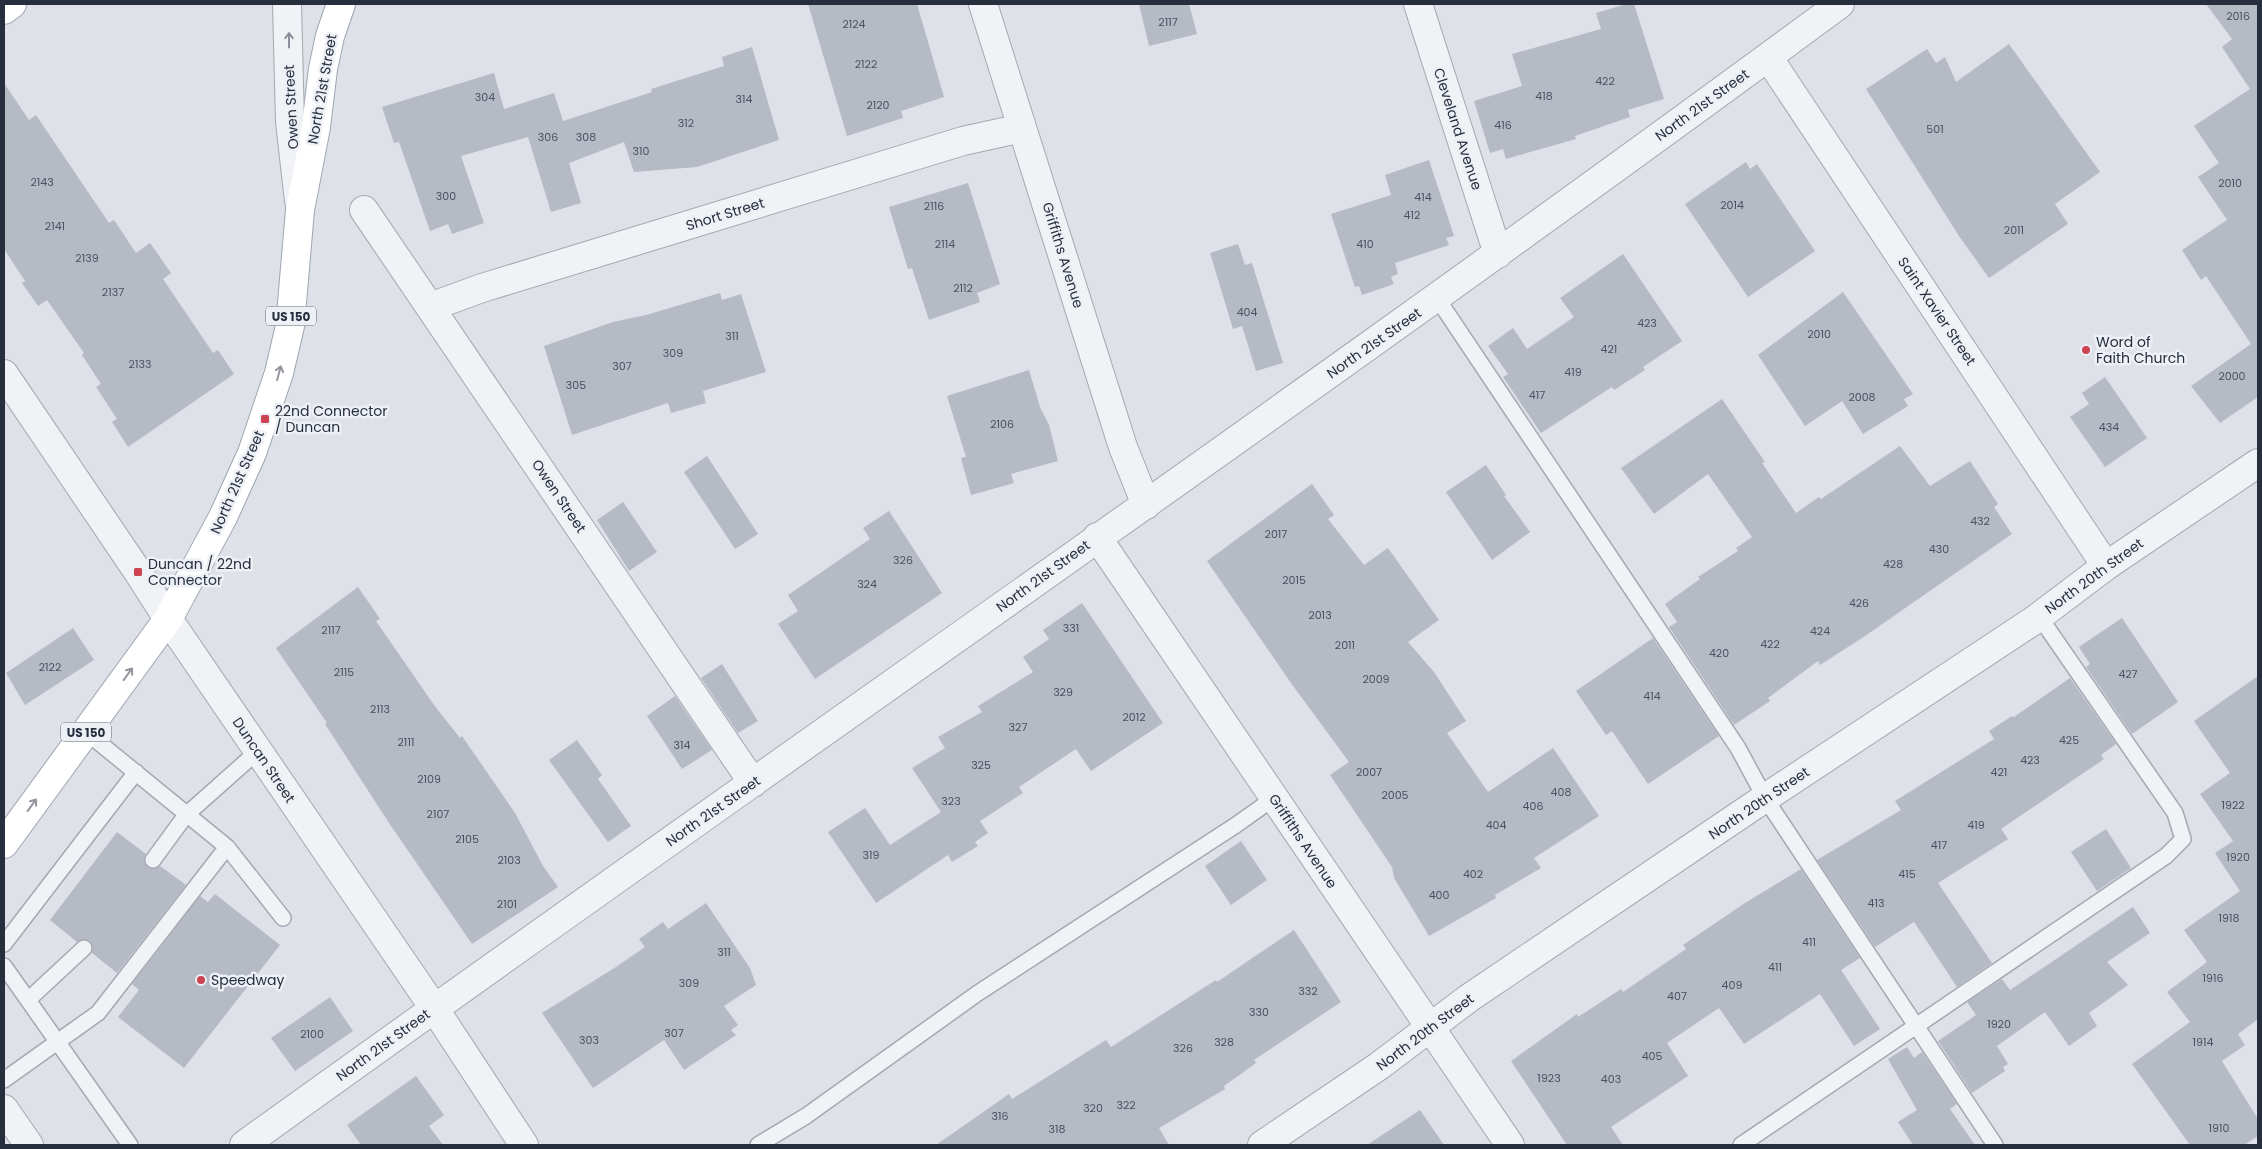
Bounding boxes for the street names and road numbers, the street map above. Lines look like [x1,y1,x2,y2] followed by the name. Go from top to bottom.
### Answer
[302,32,342,146] street label: North 21st Street
[279,64,303,150] street label: Owen Street
[1651,64,1753,146] street label: North 21st Street
[1429,65,1487,193] street label: Cleveland Avenue
[683,193,767,235] street label: Short Street
[1037,200,1089,311] street label: Griffiths Avenue
[1893,253,1981,369] street label: Saint Xavier Street
[1323,303,1425,383] street label: North 21st Street
[266,306,316,326] road number: US 150
[205,427,269,537] street label: North 21st Street
[527,455,591,537] street label: Owen Street
[2041,533,2147,619] street label: North 20th Street
[992,535,1094,617] street label: North 21st Street
[228,713,300,807] street label: Duncan Street
[61,722,111,742] road number: US 150
[1705,762,1813,844] street label: North 20th Street
[662,771,764,851] street label: North 21st Street
[1264,790,1342,892] street label: Griffiths Avenue
[1372,989,1478,1075] street label: North 20th Street
[332,1004,434,1086] street label: North 21st Street

